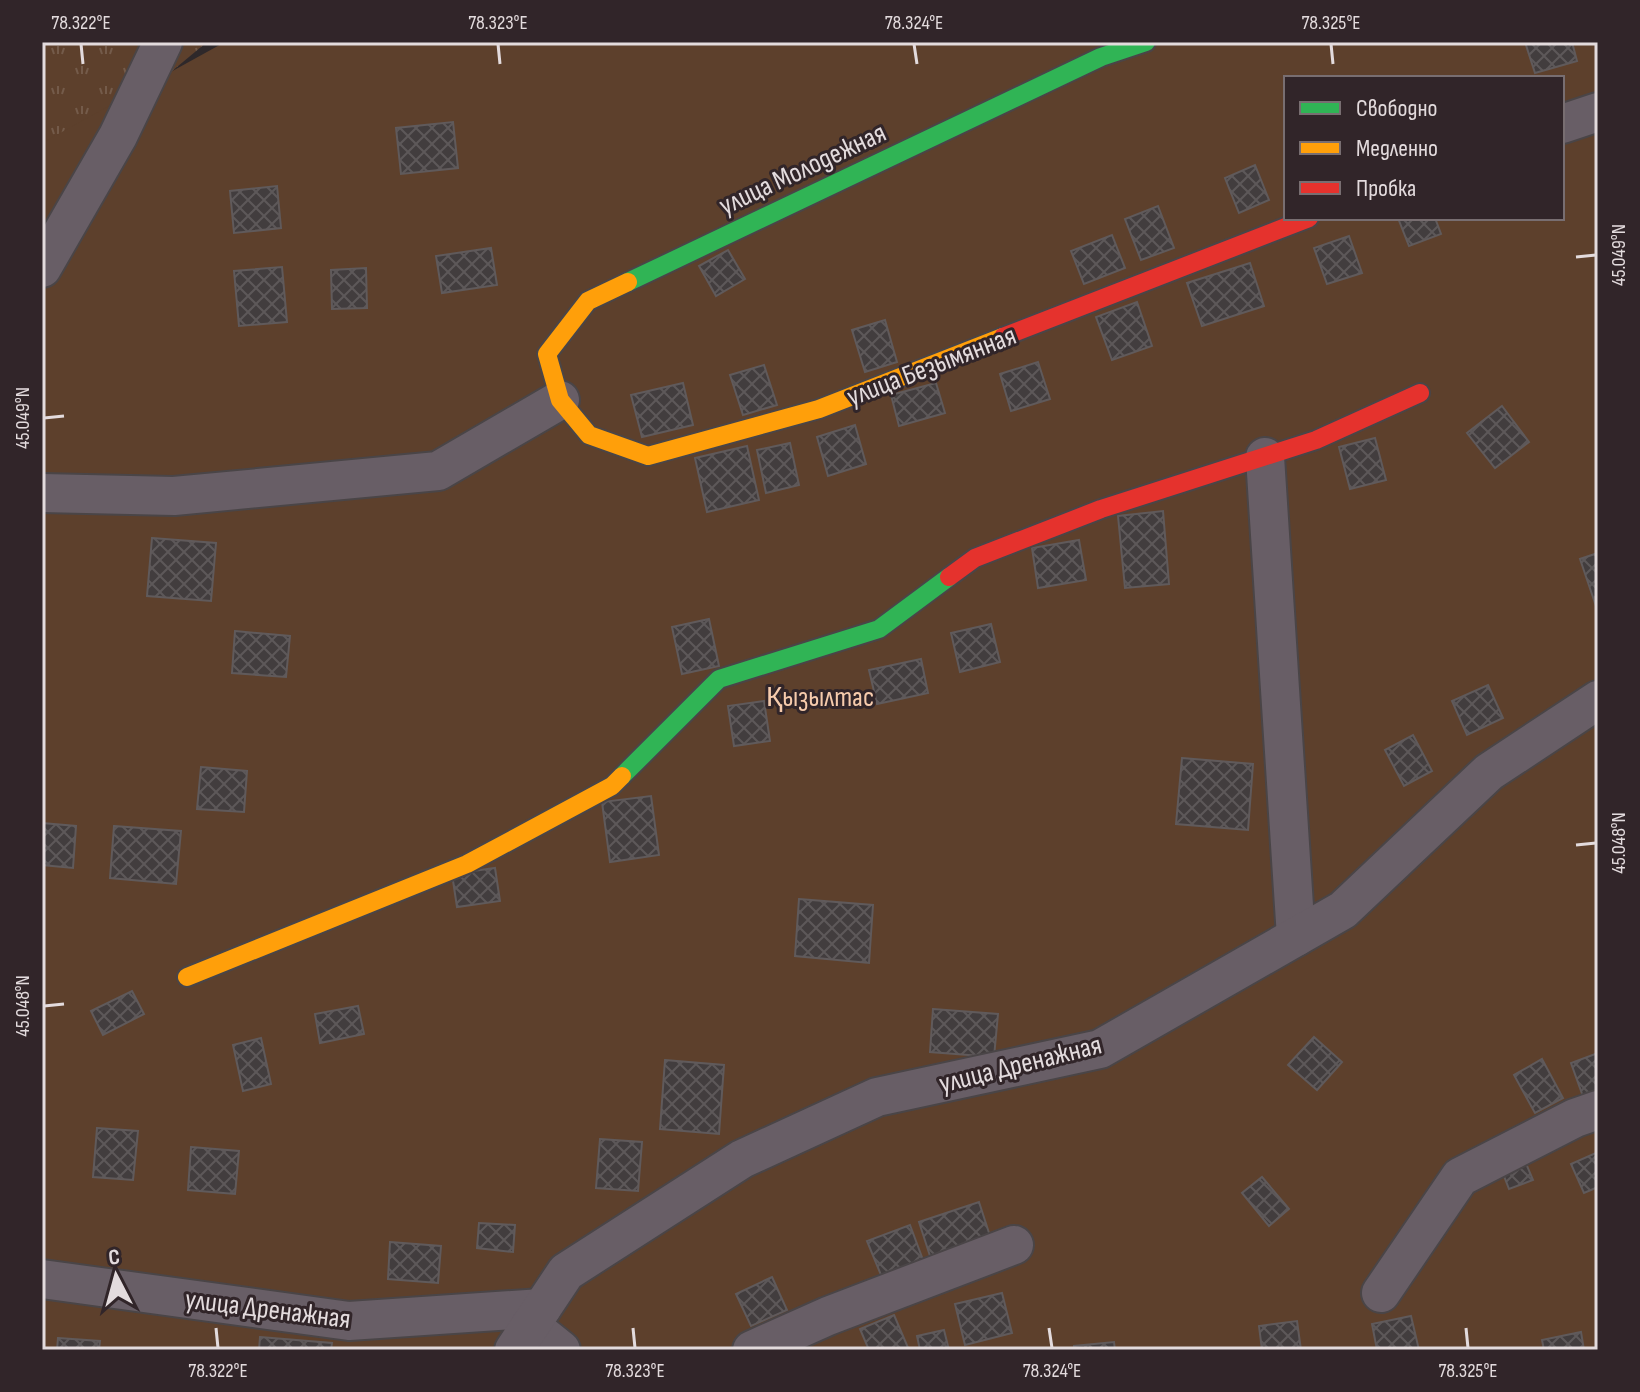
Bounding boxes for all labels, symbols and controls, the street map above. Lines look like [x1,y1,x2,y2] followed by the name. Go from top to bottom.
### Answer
[51,11,111,35] text: 78.322°E
[468,11,528,35] text: 78.323°E
[885,11,943,35] text: 78.324°E
[1301,11,1361,35] text: 78.325°E
[1284,76,1564,220] legend
[1356,94,1437,123] text: Свободно
[714,116,891,222] street label: улица Молодежная
[1356,134,1438,163] text: Медленно
[1356,174,1416,203] text: Пробка
[1607,224,1631,286] text: 45.049°N
[842,319,1021,414] street label: улица Безымянная
[11,387,35,449] text: 45.049°N
[766,681,874,714] park label: Қызылтас
[1607,812,1631,874] text: 45.048°N
[11,975,35,1037] text: 45.048°N
[936,1028,1105,1101] street label: улица Дренажная
[76,1236,156,1316] north arrow
[107,1244,121,1272] text: С
[183,1283,352,1336] street label: улица Дренажная
[188,1359,248,1383] text: 78.322°E
[605,1359,665,1383] text: 78.323°E
[1023,1359,1081,1383] text: 78.324°E
[1438,1359,1498,1383] text: 78.325°E

